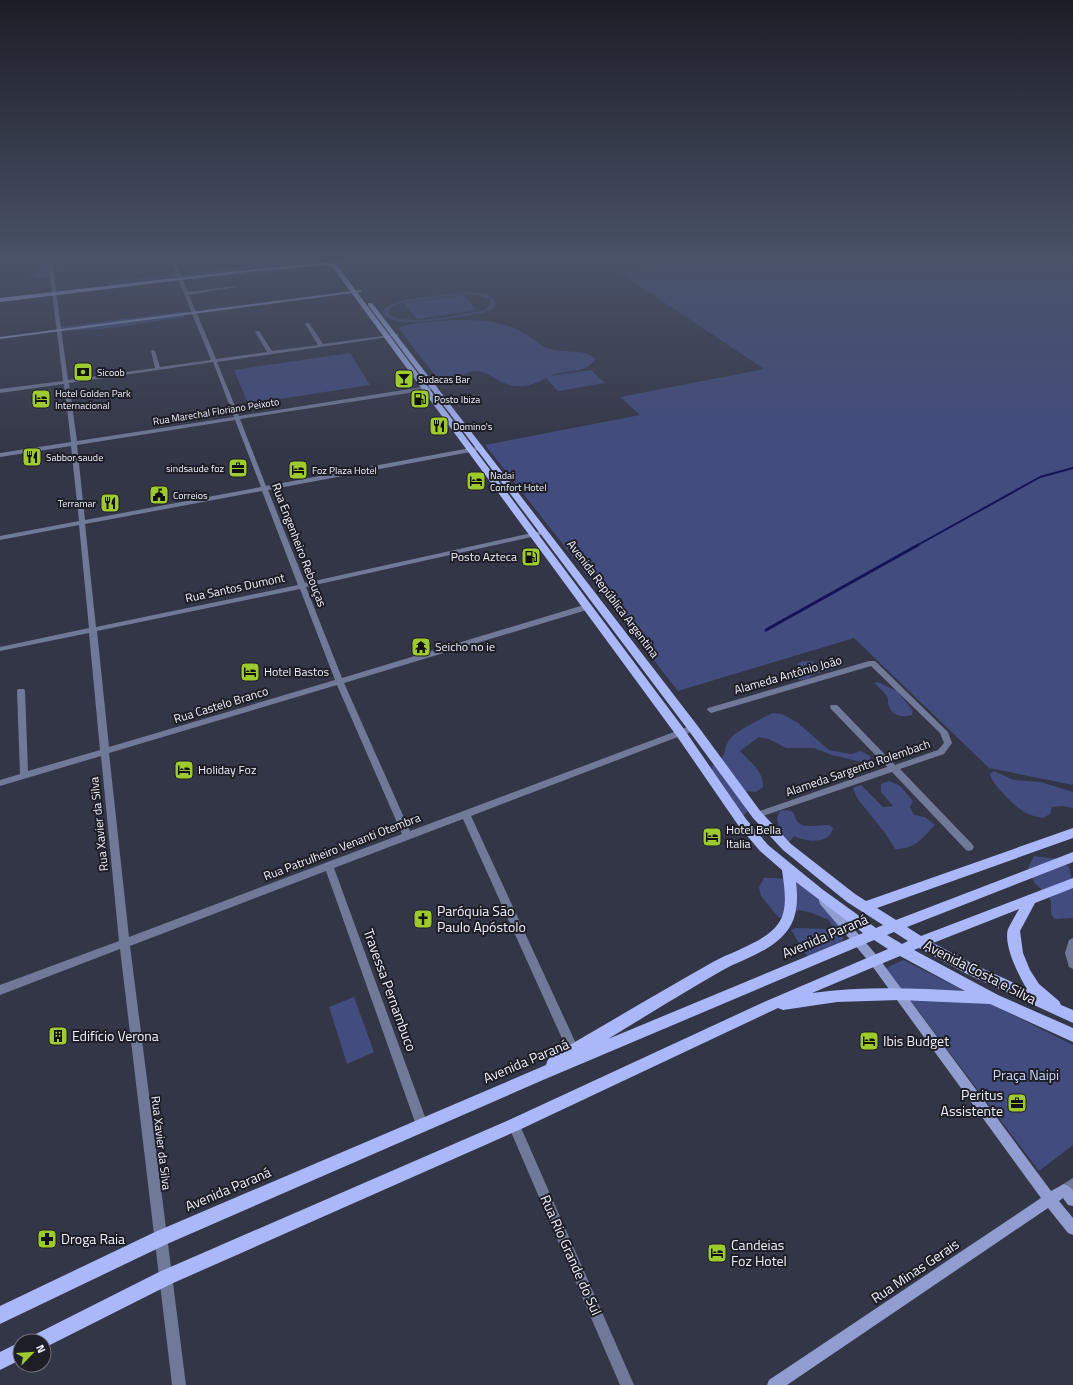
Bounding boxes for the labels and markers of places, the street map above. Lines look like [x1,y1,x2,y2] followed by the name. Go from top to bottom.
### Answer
[72,361,94,383] bank icon: Sicoob
[97,365,125,380] place label: Sicoob
[393,368,415,390] bar icon: Sudacas Bar
[418,372,470,387] place label: Sudacas Bar
[55,386,131,413] place label: Hotel Golden Park Internacional
[30,388,52,410] hotel icon: Hotel Golden Park Internacional
[409,388,431,410] fuel station icon: Posto Ibiza
[434,392,480,407] place label: Posto Ibiza
[428,415,450,437] restaurant icon: Domino's
[453,419,493,434] place label: Domino's
[21,446,43,468] restaurant icon: Sabbor saude
[46,450,103,465] place label: Sabbor saude
[227,457,249,479] office icon: sindsaude foz
[287,459,309,481] hotel icon: Foz Plaza Hotel
[166,461,224,476] place label: sindsaude foz
[312,463,377,478] place label: Foz Plaza Hotel
[490,468,546,495] place label: Nadai Confort Hotel
[465,470,487,492] hotel icon: Nadai Confort Hotel
[148,484,170,506] public building icon: Correios
[173,488,208,503] place label: Correios
[99,492,121,514] restaurant icon: Terramar
[58,496,97,511] place label: Terramar
[520,546,542,568] fuel station icon: Posto Azteca
[451,547,517,566] place label: Posto Azteca
[410,636,432,658] temple icon: Seicho no ie
[435,637,495,656] place label: Seicho no ie
[239,661,261,683] hotel icon: Hotel Bastos
[264,662,330,681] place label: Hotel Bastos
[173,759,195,781] hotel icon: Holiday Foz
[198,760,256,779] place label: Holiday Foz
[726,820,781,853] place label: Hotel Bella Italia
[701,826,723,848] hotel icon: Hotel Bella Italia
[437,900,526,937] place label: Paróquia São Paulo Apóstolo
[412,908,434,930] church icon: Paróquia São Paulo Apóstolo
[47,1025,69,1047] building icon: Edifício Verona
[72,1025,159,1046] place label: Edifício Verona
[858,1030,880,1052] hotel icon: Ibis Budget
[883,1030,949,1051] place label: Ibis Budget
[941,1084,1003,1121] place label: Peritus Assistente
[1006,1092,1028,1114] office icon: Peritus Assistente
[36,1228,58,1250] pharmacy icon: Droga Raia
[61,1228,125,1249] place label: Droga Raia
[731,1234,787,1271] place label: Candeias Foz Hotel
[706,1242,728,1264] hotel icon: Candeias Foz Hotel

